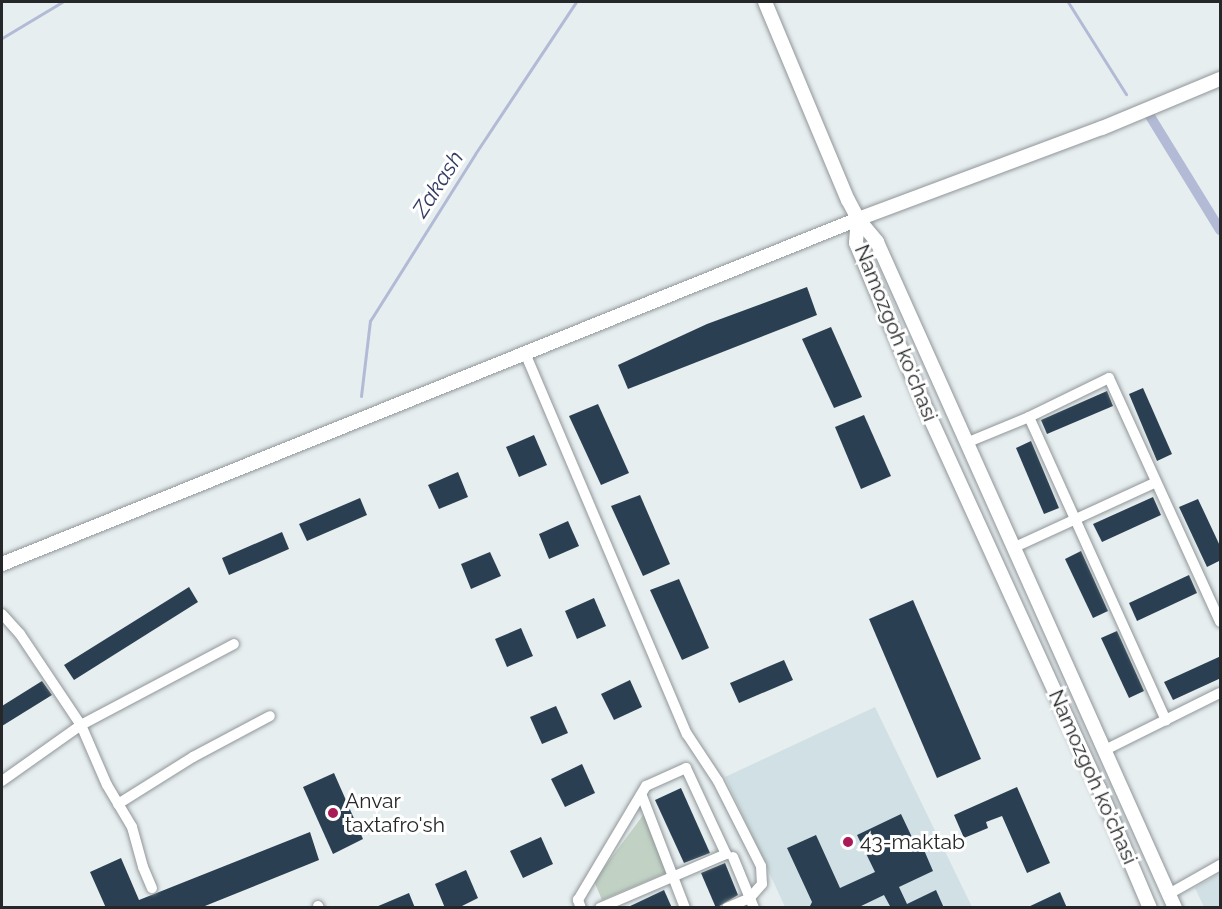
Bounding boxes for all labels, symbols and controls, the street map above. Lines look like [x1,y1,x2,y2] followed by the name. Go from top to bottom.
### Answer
[407,146,469,222] water label: Zakash
[849,241,943,425] street label: Namozgoh ko'chasi
[1043,686,1143,868] street label: Namozgoh ko'chasi
[345,788,445,838] place label: Anvar taxtafro'sh
[326,806,340,820] marker: Anvar taxtafro'sh
[860,829,965,855] place label: 43-maktab
[841,835,855,849] marker: 43-maktab

